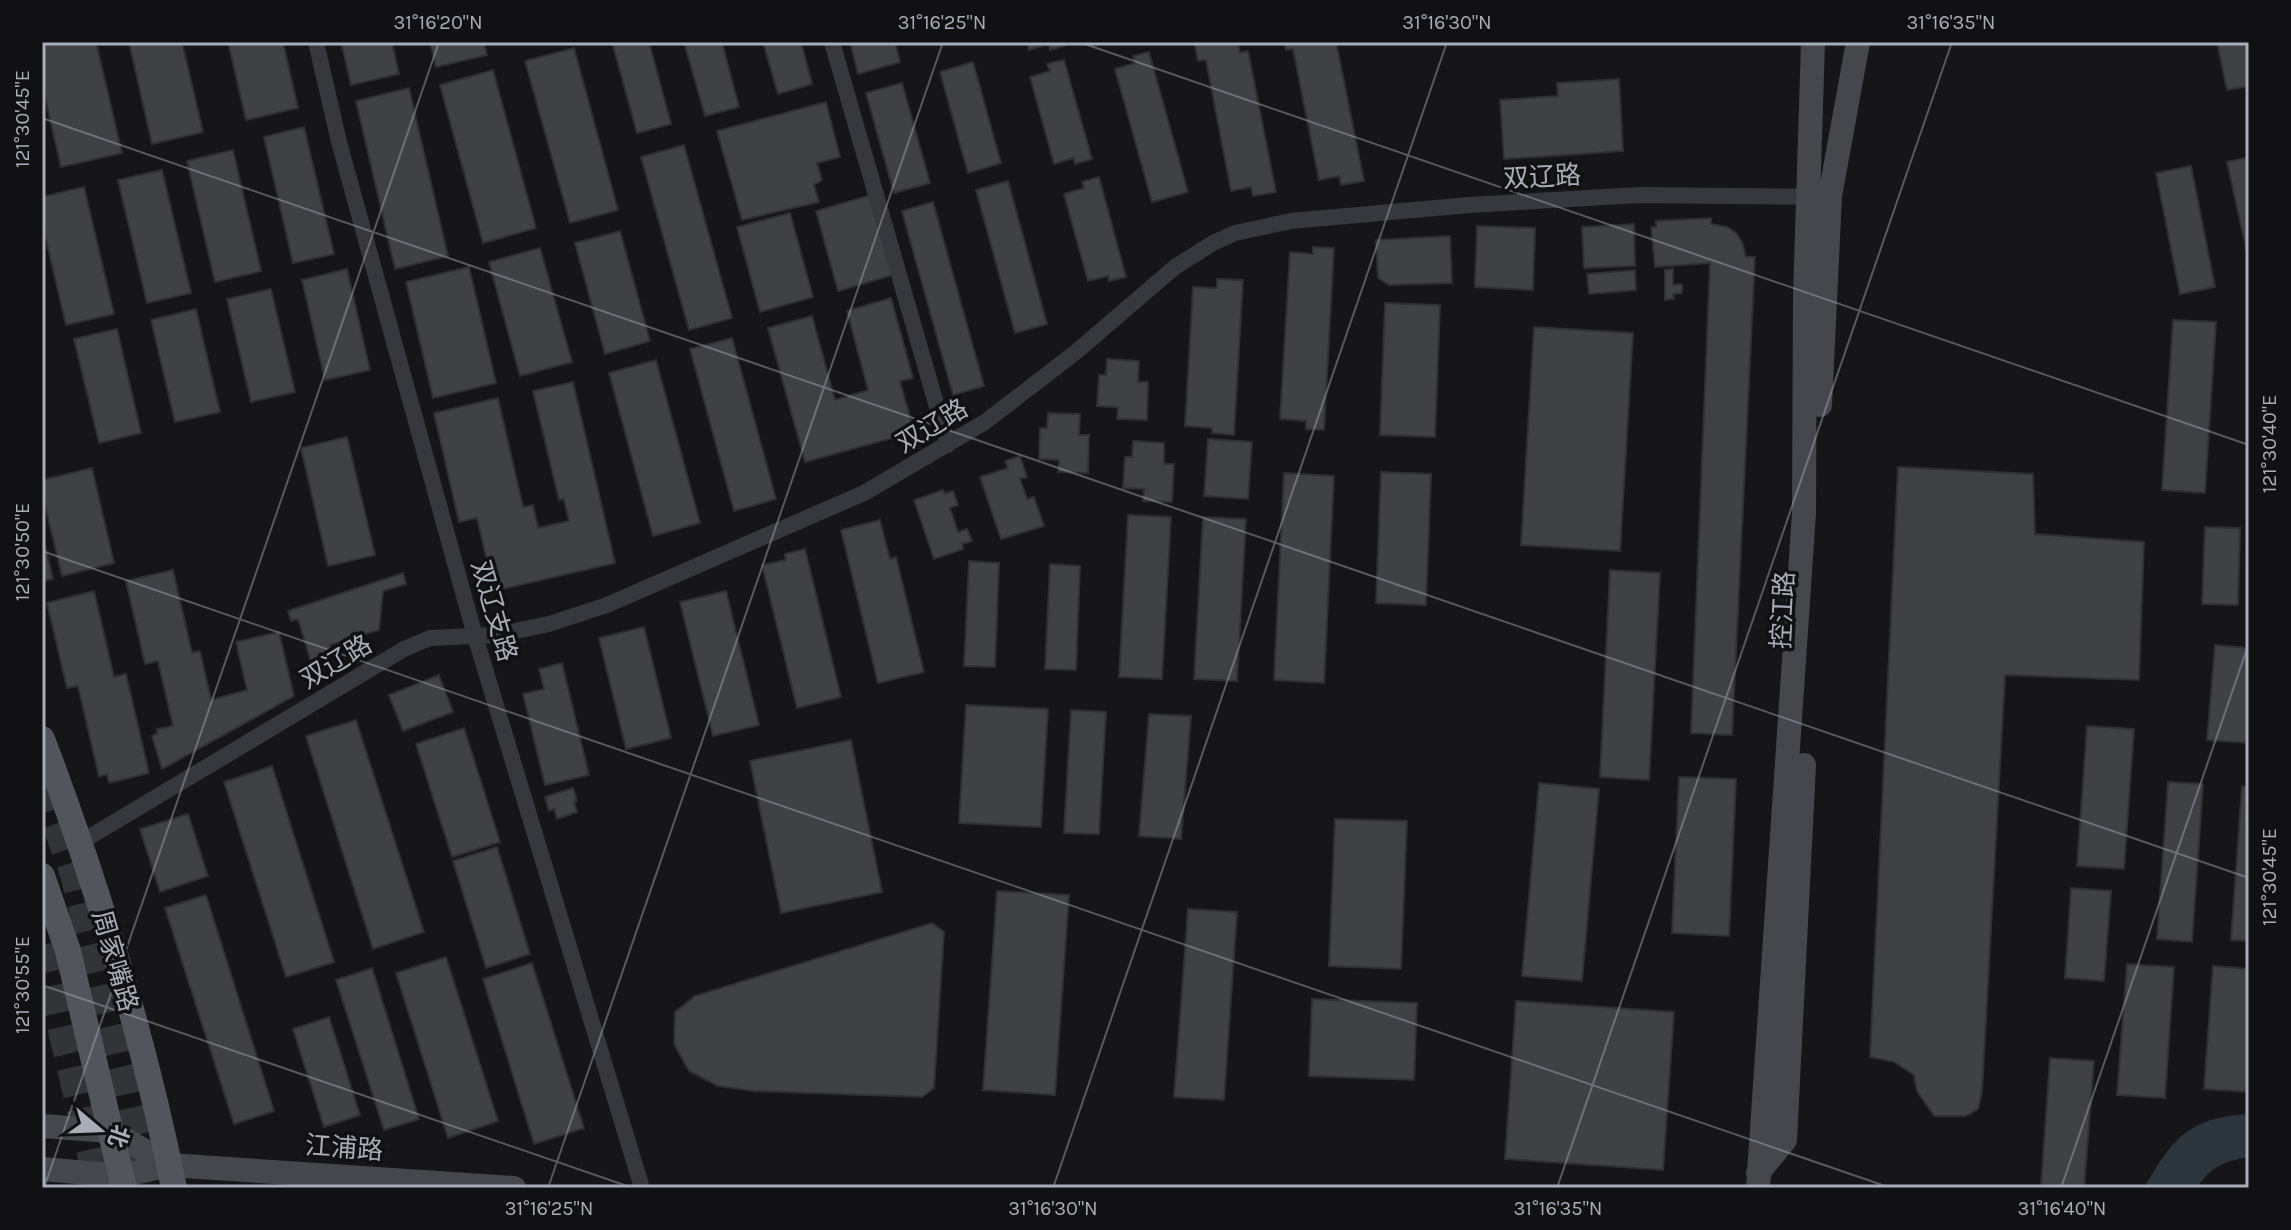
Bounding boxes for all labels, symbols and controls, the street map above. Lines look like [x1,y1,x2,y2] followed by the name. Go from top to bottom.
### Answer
[393,11,483,34] text: 31°16'20"N
[898,11,986,34] text: 31°16'25"N
[1402,11,1492,34] text: 31°16'30"N
[1907,11,1995,34] text: 31°16'35"N
[11,70,34,168] text: 121°30'45"E
[1502,159,1582,195] street label: 双辽路
[891,393,973,459] street label: 双辽路
[2258,395,2281,493] text: 121°30'40"E
[11,503,34,601] text: 121°30'50"E
[465,557,523,665] street label: 双辽支路
[1765,570,1801,650] street label: 控江路
[295,629,377,695] street label: 双辽路
[2258,828,2281,926] text: 121°30'45"E
[86,907,144,1015] street label: 周家嘴路
[11,936,34,1034] text: 121°30'55"E
[60,1090,140,1170] north arrow
[102,1122,134,1151] text: 北
[304,1130,384,1166] street label: 江浦路
[505,1197,593,1220] text: 31°16'25"N
[1008,1197,1098,1220] text: 31°16'30"N
[1514,1197,1602,1220] text: 31°16'35"N
[2018,1197,2106,1220] text: 31°16'40"N

